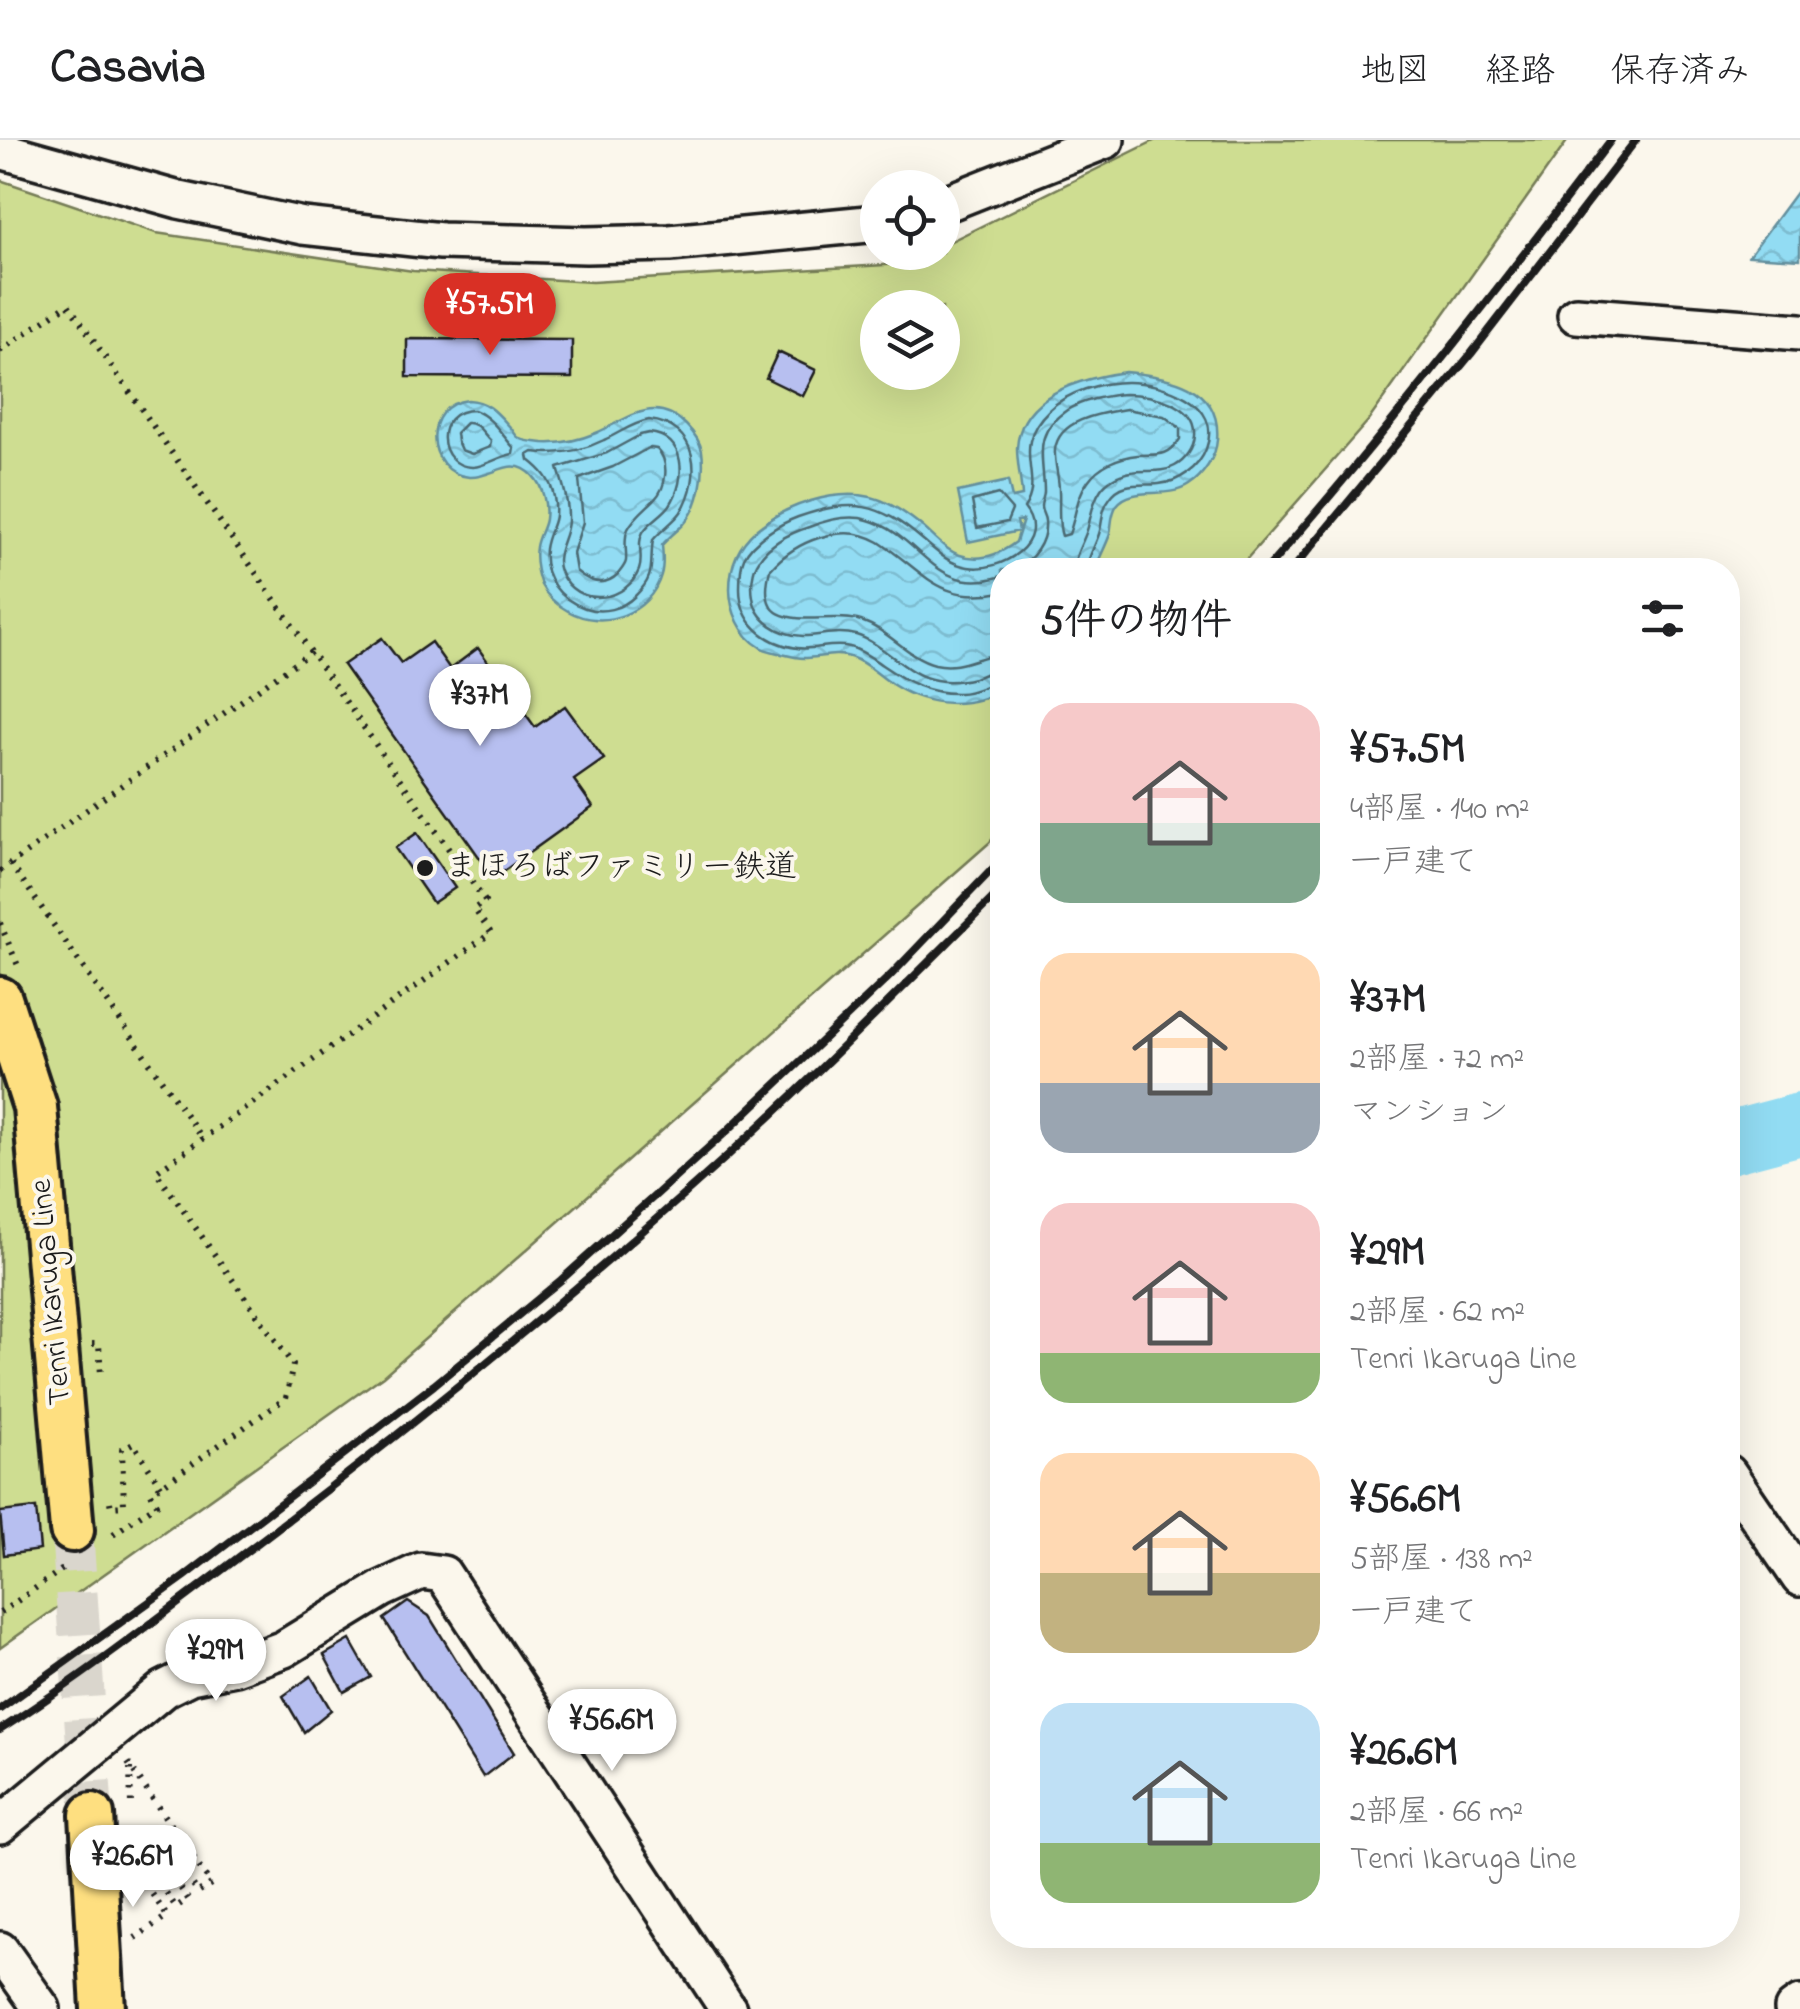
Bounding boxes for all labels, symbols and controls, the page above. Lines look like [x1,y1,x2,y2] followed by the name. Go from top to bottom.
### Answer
[50,34,206,104] text: Casavia
[1360,47,1430,98] text: 地図
[1485,47,1555,98] text: 経路
[1610,47,1750,98] text: 保存済み
[860,170,960,390] map controls
[860,170,960,270] button: locate
[409,273,571,358] pin: ¥57.5M
[446,282,534,329] text: ¥57.5M
[860,290,960,390] button: layers
[1635,591,1690,646] icon: filters
[1040,592,1232,653] text: 5件の物件
[421,664,539,749] pin: ¥37M
[451,673,509,720] text: ¥37M
[1350,720,1466,781] text: ¥57.5M
[1120,743,1240,863] icon: home
[1350,787,1530,834] text: 4部屋 · 140 m²
[1350,840,1478,887] text: 一戸建て
[445,845,797,892] place label: まほろばファミリー鉄道
[414,857,436,879] marker: まほろばファミリー鉄道
[1350,970,1427,1031] text: ¥37M
[1120,993,1240,1113] icon: home
[1350,1037,1524,1084] text: 2部屋 · 72 m²
[1350,1090,1509,1137] text: マンション
[19,1176,85,1407] street label: Tenri Ikaruga Line
[1350,1223,1425,1284] text: ¥29M
[1120,1243,1240,1363] icon: home
[1350,1290,1525,1337] text: 2部屋 · 62 m²
[1350,1337,1576,1384] text: Tenri Ikaruga Line
[1350,1470,1461,1531] text: ¥56.6M
[1120,1493,1240,1613] icon: home
[1350,1537,1533,1584] text: 5部屋 · 138 m²
[1350,1590,1478,1637] text: 一戸建て
[157,1619,275,1704] pin: ¥29M
[187,1628,245,1675] text: ¥29M
[531,1689,693,1774] pin: ¥56.6M
[570,1698,654,1745] text: ¥56.6M
[1350,1723,1458,1784] text: ¥26.6M
[1120,1743,1240,1863] icon: home
[1350,1790,1523,1837] text: 2部屋 · 66 m²
[52,1825,214,1910] pin: ¥26.6M
[92,1834,174,1881] text: ¥26.6M
[1350,1837,1576,1884] text: Tenri Ikaruga Line

